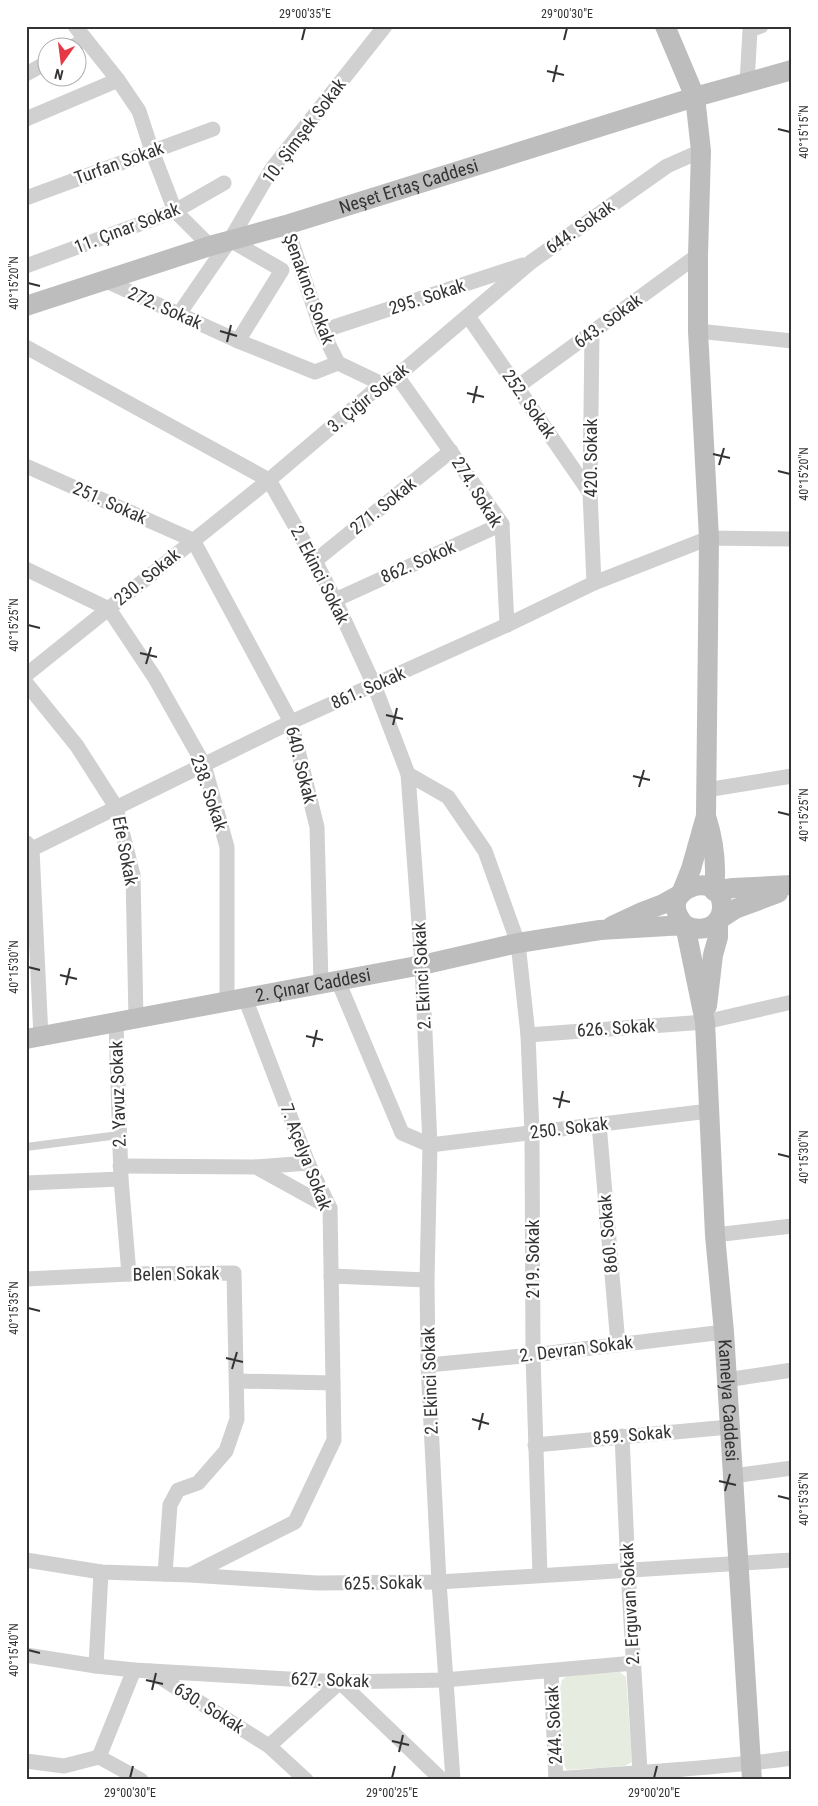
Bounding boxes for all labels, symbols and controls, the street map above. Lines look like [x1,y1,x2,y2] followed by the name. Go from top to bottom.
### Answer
[279,7,331,21] text: 29°00'35"E
[541,7,593,21] text: 29°00'30"E
[38,38,88,88] north arrow
[53,66,65,83] text: N
[257,74,350,187] street label: 10. Şimşek Sokak
[797,105,811,159] text: 40°15'15"N
[71,137,166,188] street label: Turfan Sokak
[337,155,481,218] street label: Neşet Ertaş Caddesi
[541,195,618,258] street label: 644. Sokak
[71,198,183,257] street label: 11. Çınar Sokak
[280,231,339,347] street label: Şenakıncı Sokak
[7,256,21,310] text: 40°15'20"N
[386,274,468,319] street label: 295. Sokak
[125,282,205,333] street label: 272. Sokak
[570,289,646,352] street label: 643. Sokak
[323,359,412,437] street label: 3. Çığır Sokak
[498,365,561,442] street label: 252. Sokak
[580,419,601,497] street label: 420. Sokak
[797,447,811,501] text: 40°15'20"N
[448,453,507,531] street label: 274. Sokak
[345,473,420,539] street label: 271. Sokak
[70,477,150,528] street label: 251. Sokak
[287,522,354,627] street label: 2. Ekinci Sokak
[377,536,458,587] street label: 862. Sokok
[109,544,184,610] street label: 230. Sokak
[7,598,21,652] text: 40°15'25"N
[328,662,408,713] street label: 861. Sokak
[282,724,321,806] street label: 640. Sokak
[187,752,232,833] street label: 238. Sokak
[797,788,811,842] text: 40°15'25"N
[108,815,142,887] street label: Efe Sokak
[408,922,435,1030] street label: 2. Ekinci Sokak
[7,940,21,994] text: 40°15'30"N
[254,964,372,1006] street label: 2. Çınar Caddesi
[576,1014,656,1041] street label: 626. Sokak
[105,1040,130,1148] street label: 2. Yavuz Sokak
[277,1101,336,1213] street label: 7. Açelya Sokak
[529,1112,609,1143] street label: 250. Sokak
[797,1130,811,1184] text: 40°15'30"N
[594,1194,621,1274] street label: 860. Sokak
[522,1220,543,1298] street label: 219. Sokak
[132,1262,220,1285] street label: Belen Sokak
[7,1281,21,1335] text: 40°15'35"N
[417,1327,442,1435] street label: 2. Ekinci Sokak
[518,1331,634,1366] street label: 2. Devran Sokak
[714,1339,743,1462] street label: Kamelya Caddesi
[592,1421,672,1448] street label: 859. Sokak
[797,1472,811,1526] text: 40°15'35"N
[616,1543,643,1665] street label: 2. Erguvan Sokak
[343,1571,423,1594] street label: 625. Sokak
[7,1623,21,1677] text: 40°15'40"N
[290,1668,370,1691] street label: 627. Sokak
[170,1678,248,1737] street label: 630. Sokak
[541,1685,566,1765] street label: 244. Sokak
[104,1786,156,1800] text: 29°00'30"E
[366,1786,418,1800] text: 29°00'25"E
[628,1786,680,1800] text: 29°00'20"E

